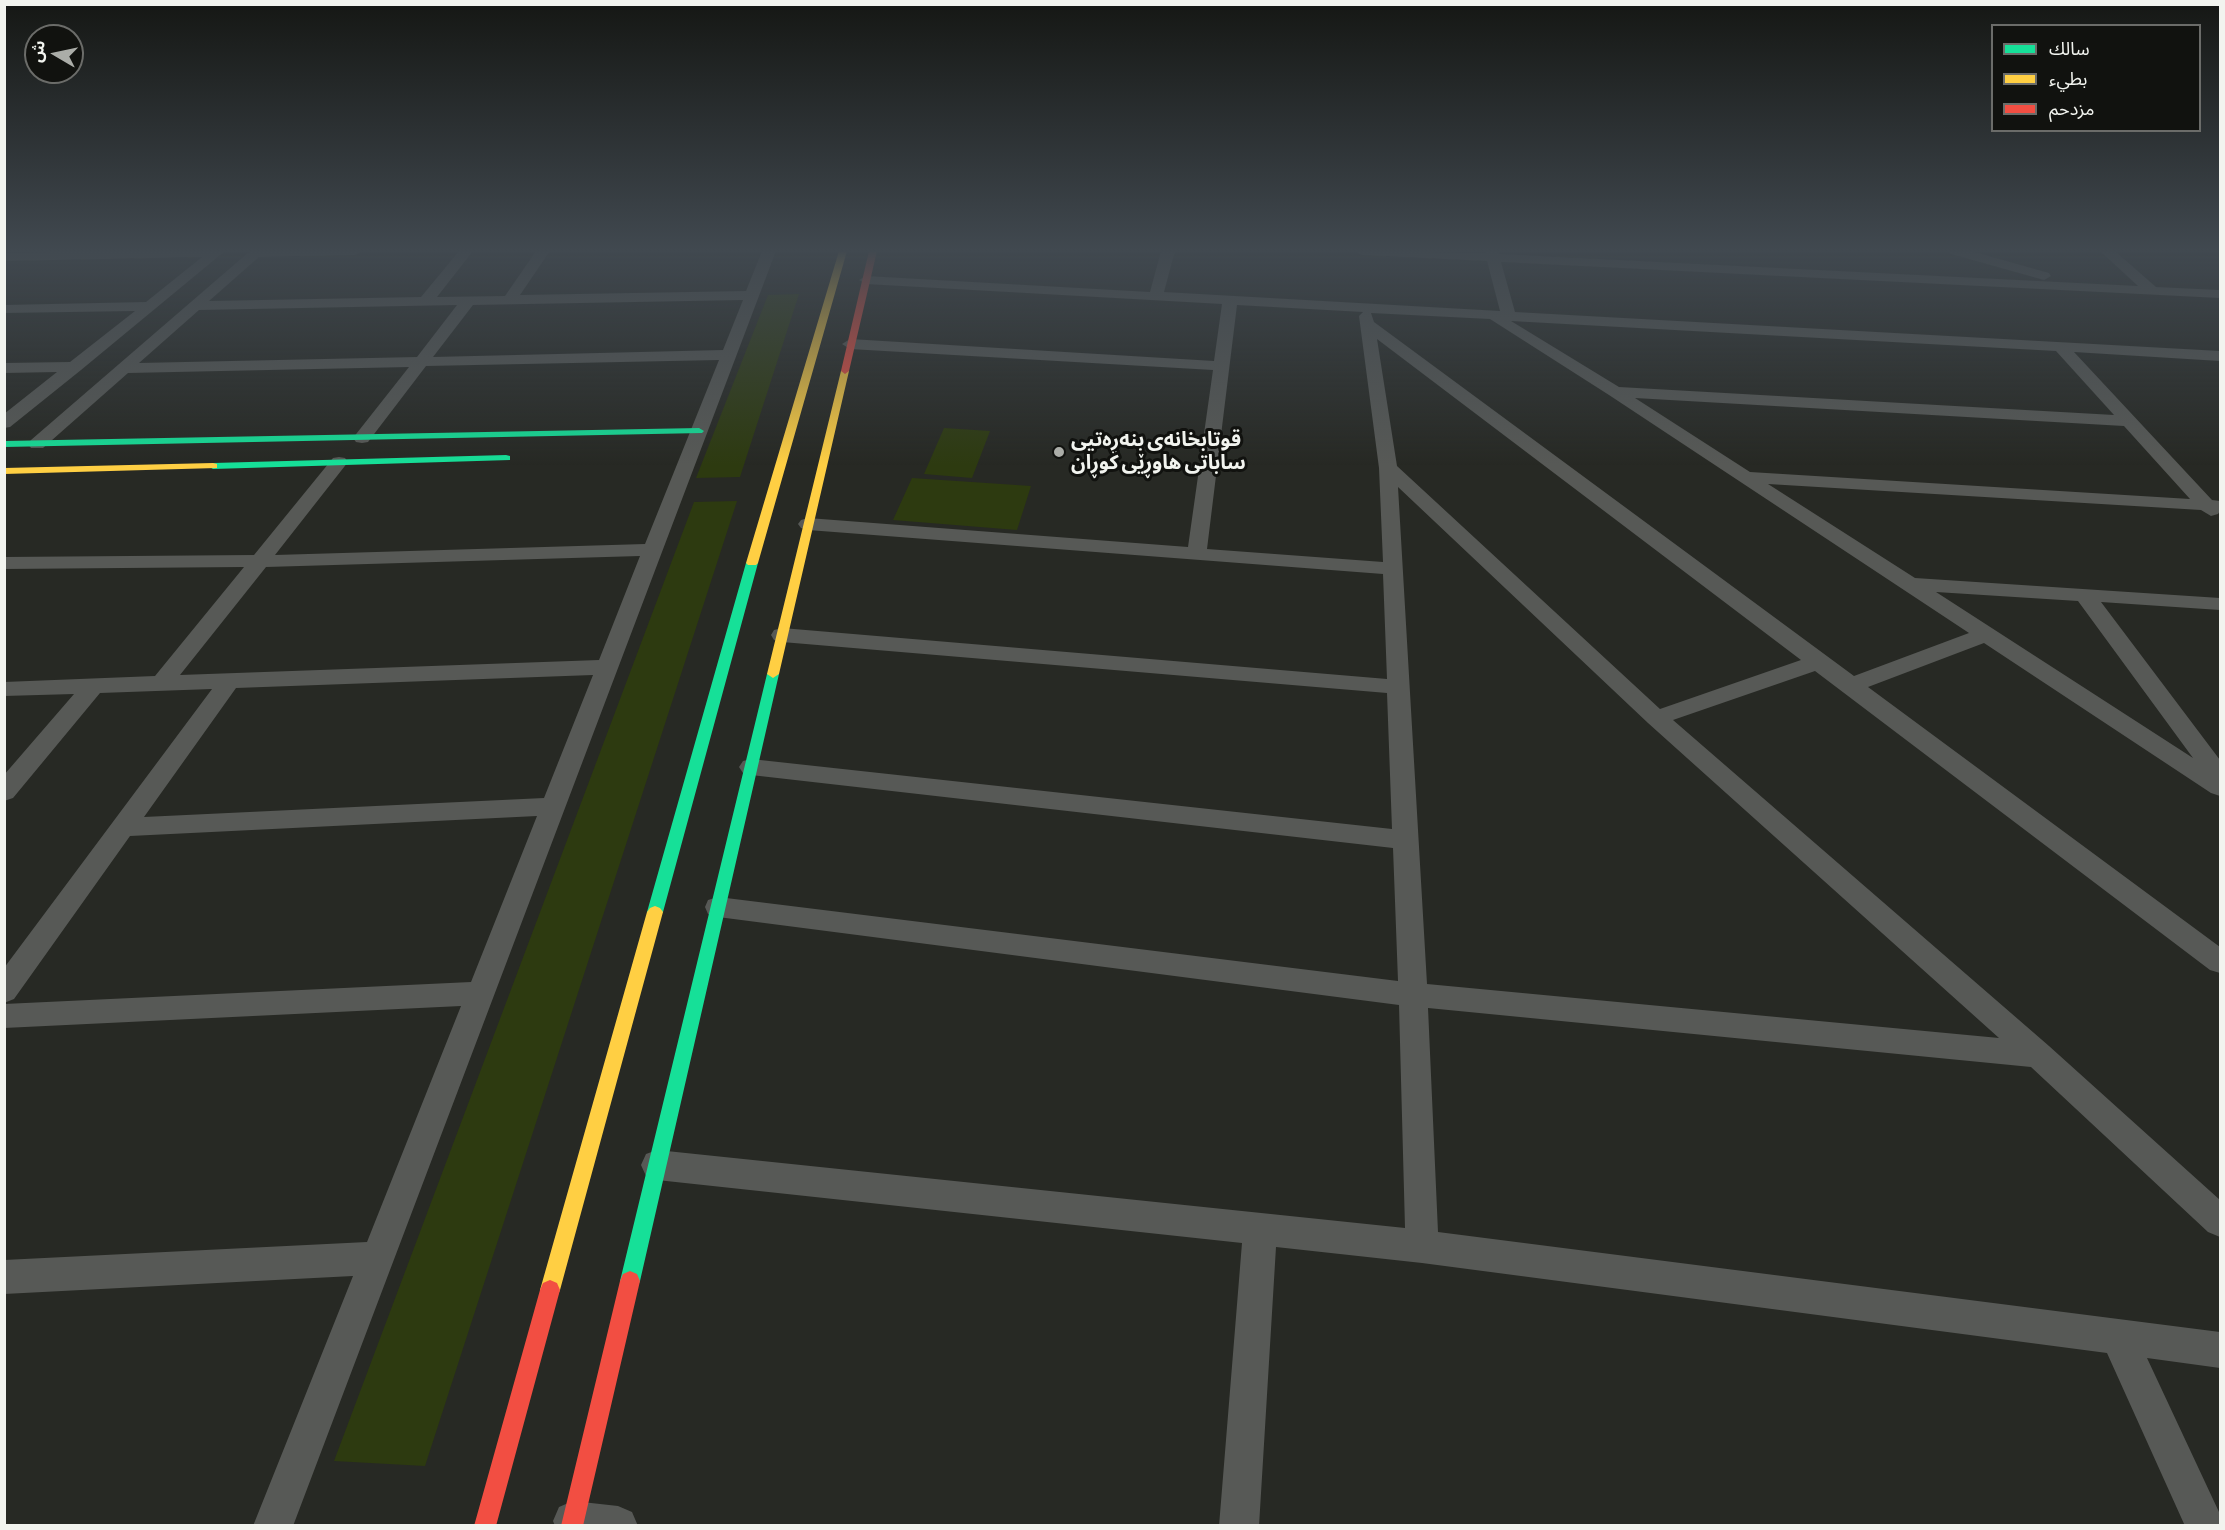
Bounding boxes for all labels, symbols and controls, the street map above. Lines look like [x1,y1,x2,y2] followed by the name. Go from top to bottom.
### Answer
[24,24,84,84] north arrow
[1991,24,2201,132] legend
[29,39,48,64] text: ش
[2049,41,2090,59] text: سالك
[2049,71,2087,89] text: بطيء
[2049,101,2094,119] text: مزدحم
[1071,428,1246,475] place label: قوتابخانەی بنەڕەتیی ساباتی هاوڕێی کوڕان
[1052,445,1066,459] marker: قوتابخانەی بنەڕەتیی ساباتی هاوڕێی کوڕان

